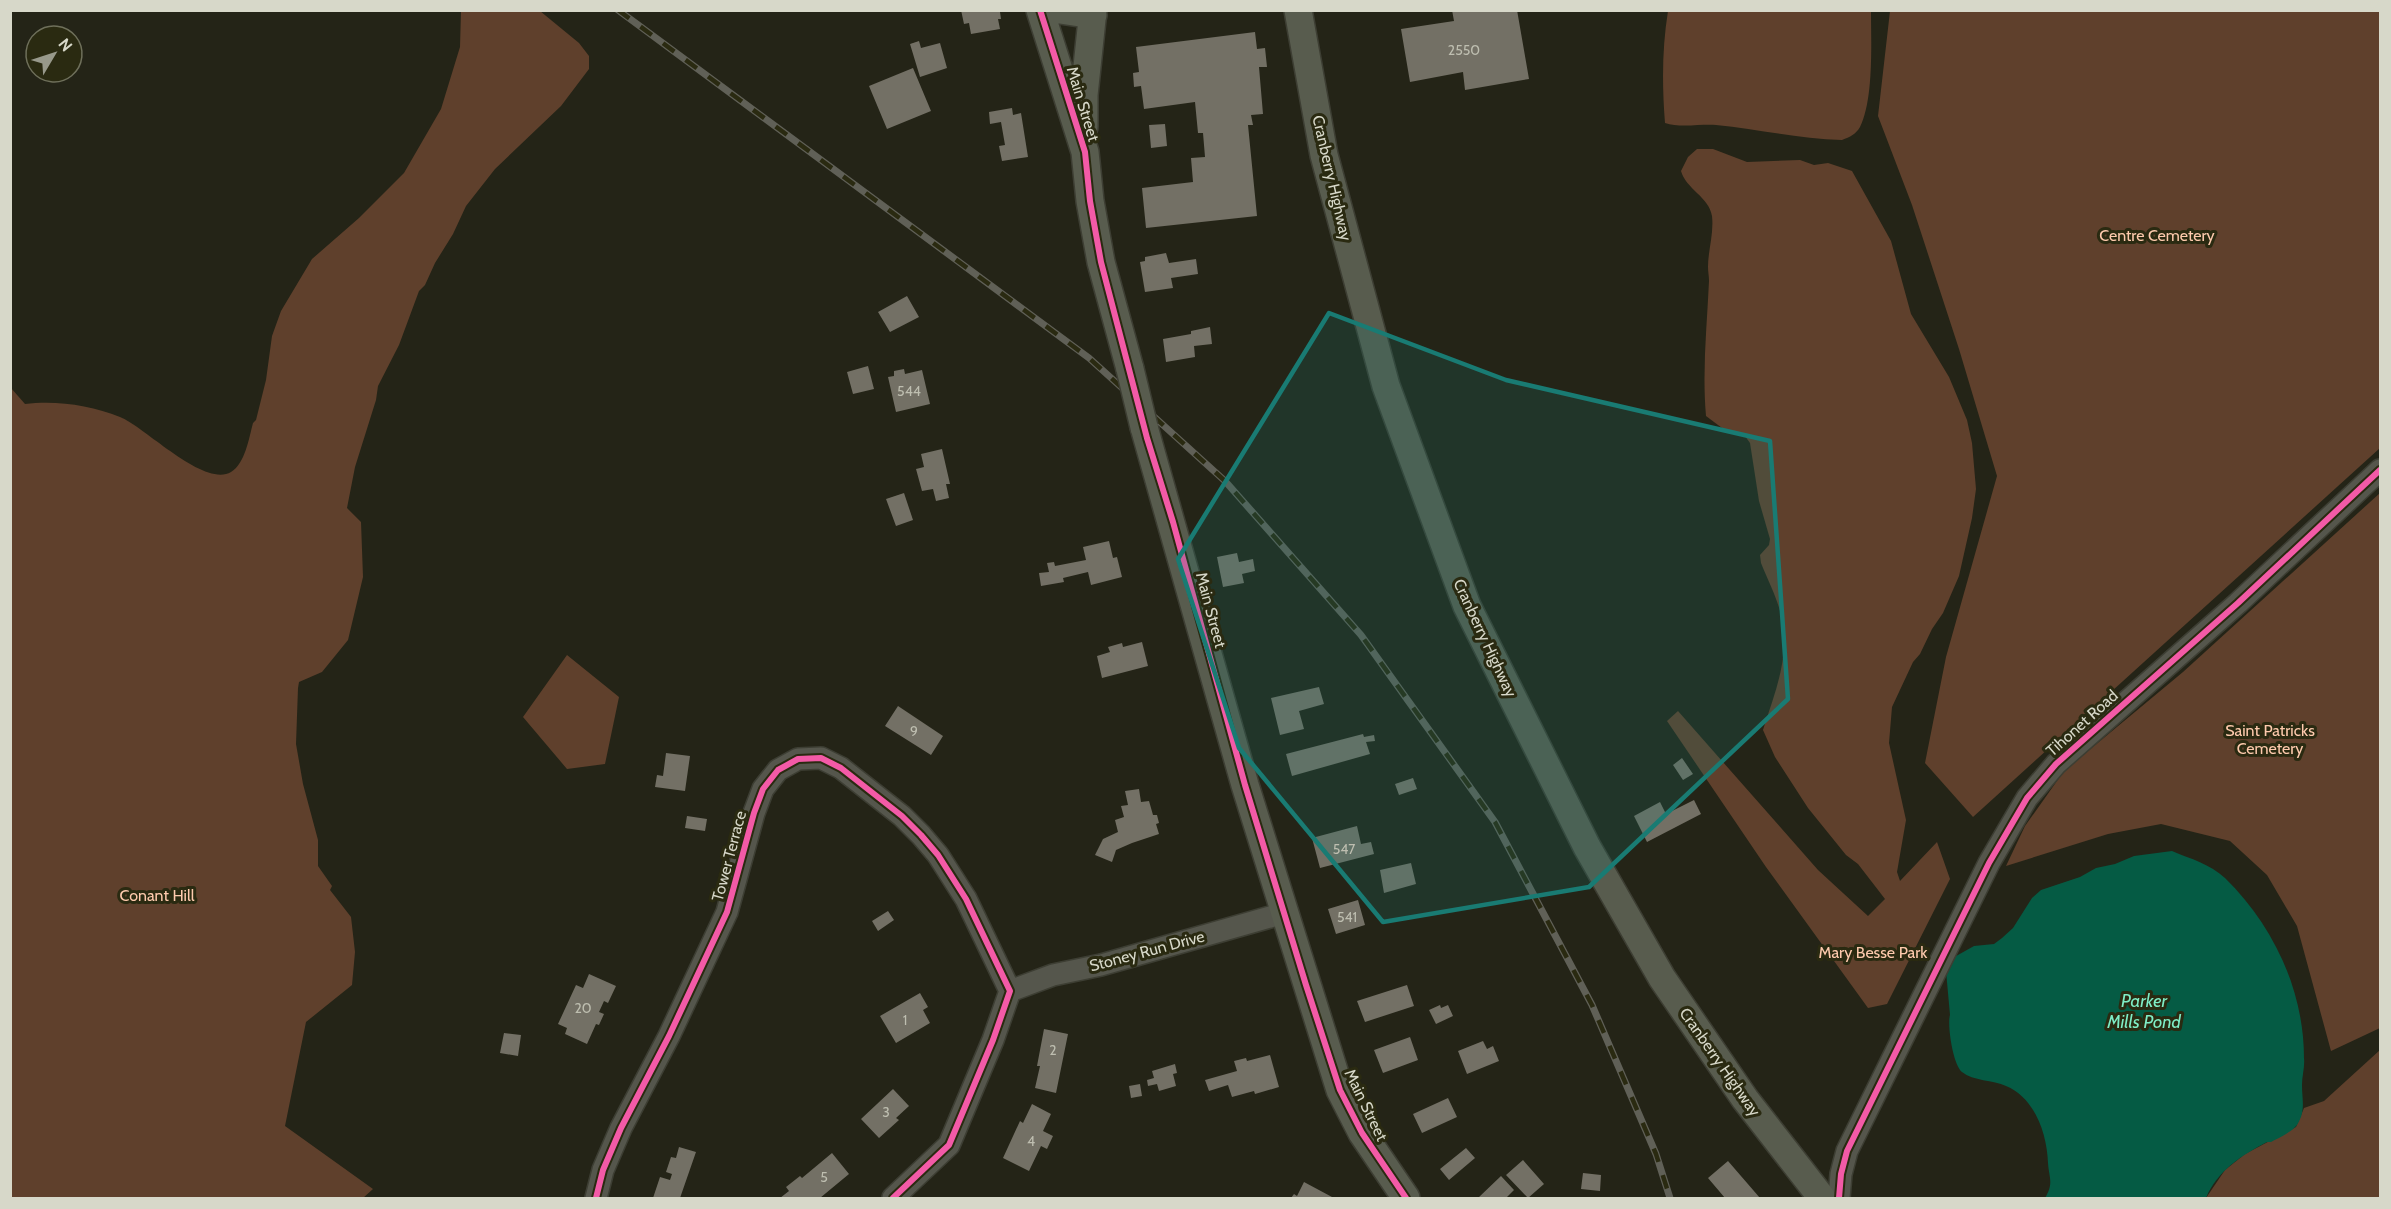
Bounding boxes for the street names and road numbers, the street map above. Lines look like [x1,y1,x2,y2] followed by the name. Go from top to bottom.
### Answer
[1063,64,1104,144] street label: Main Street
[1308,113,1356,243] street label: Cranberry Highway
[1192,570,1230,651] street label: Main Street
[1449,576,1521,700] street label: Cranberry Highway
[2042,686,2122,760] street label: Tihonet Road
[708,809,750,903] street label: Tower Terrace
[1087,927,1207,975] street label: Stoney Run Drive
[1675,1004,1765,1120] street label: Cranberry Highway
[1340,1066,1392,1145] street label: Main Street

